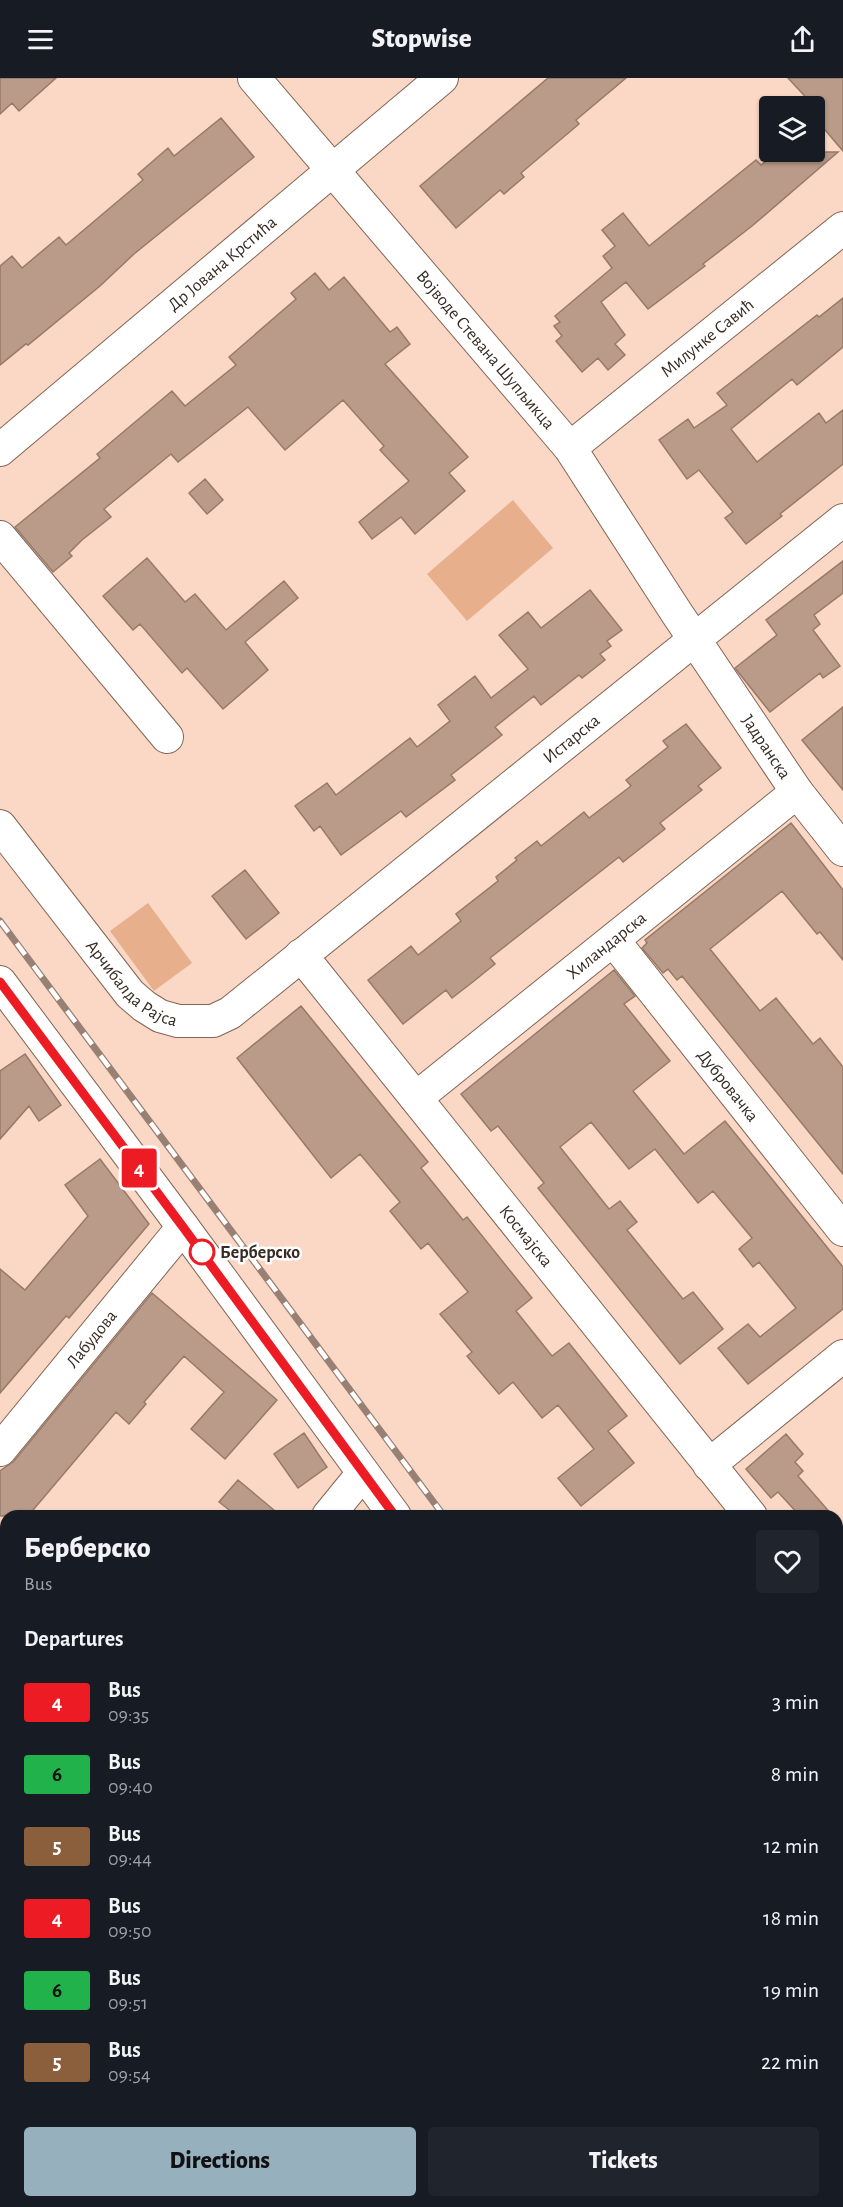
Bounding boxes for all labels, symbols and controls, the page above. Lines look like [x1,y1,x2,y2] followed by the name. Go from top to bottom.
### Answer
[24,23,57,56] icon: menu
[786,23,819,56] icon: share
[371,25,472,52] text: Stopwise
[759,96,825,162] map controls
[759,96,825,162] button: layers
[165,213,280,315] street label: Др Јована Крстића
[412,267,558,433] street label: Војводе Стевана Шупљикца
[658,296,758,381] street label: Милунке Савић
[540,711,603,767] street label: Истарска
[738,712,794,783] street label: Јадранска
[564,909,650,983] street label: Хиландарска
[82,937,179,1030] street label: Арчибалда Рајса
[694,1046,761,1125] street label: Дубровачка
[120,1148,158,1188] line badge: 4
[134,1158,144,1179] text: 4
[495,1202,555,1271] street label: Космајска
[189,1239,215,1265] marker: Берберско
[220,1244,300,1262] place label: Берберско
[63,1307,121,1372] street label: Лабудова
[756,1530,819,1593] button: heart
[24,1535,151,1563] text: Берберско
[24,1574,52,1594] text: Bus
[24,1628,124,1650] text: Departures
[108,1679,141,1701] text: Bus
[772,1691,819,1713] text: 3 min
[52,1692,62,1713] text: 4
[108,1705,149,1725] text: 09:35
[108,1751,141,1773] text: Bus
[771,1763,819,1785] text: 8 min
[52,1764,62,1785] text: 6
[108,1777,153,1797] text: 09:40
[108,1823,141,1845] text: Bus
[764,1835,819,1857] text: 12 min
[52,1836,62,1857] text: 5
[108,1849,152,1869] text: 09:44
[108,1895,141,1917] text: Bus
[763,1907,819,1929] text: 18 min
[52,1908,62,1929] text: 4
[108,1921,151,1941] text: 09:50
[108,1967,141,1989] text: Bus
[763,1979,819,2001] text: 19 min
[52,1980,62,2001] text: 6
[108,1993,148,2013] text: 09:51
[108,2039,141,2061] text: Bus
[761,2051,819,2073] text: 22 min
[52,2052,62,2073] text: 5
[108,2065,151,2085] text: 09:54
[24,2127,416,2196] button: Directions
[428,2127,819,2196] button: Tickets

